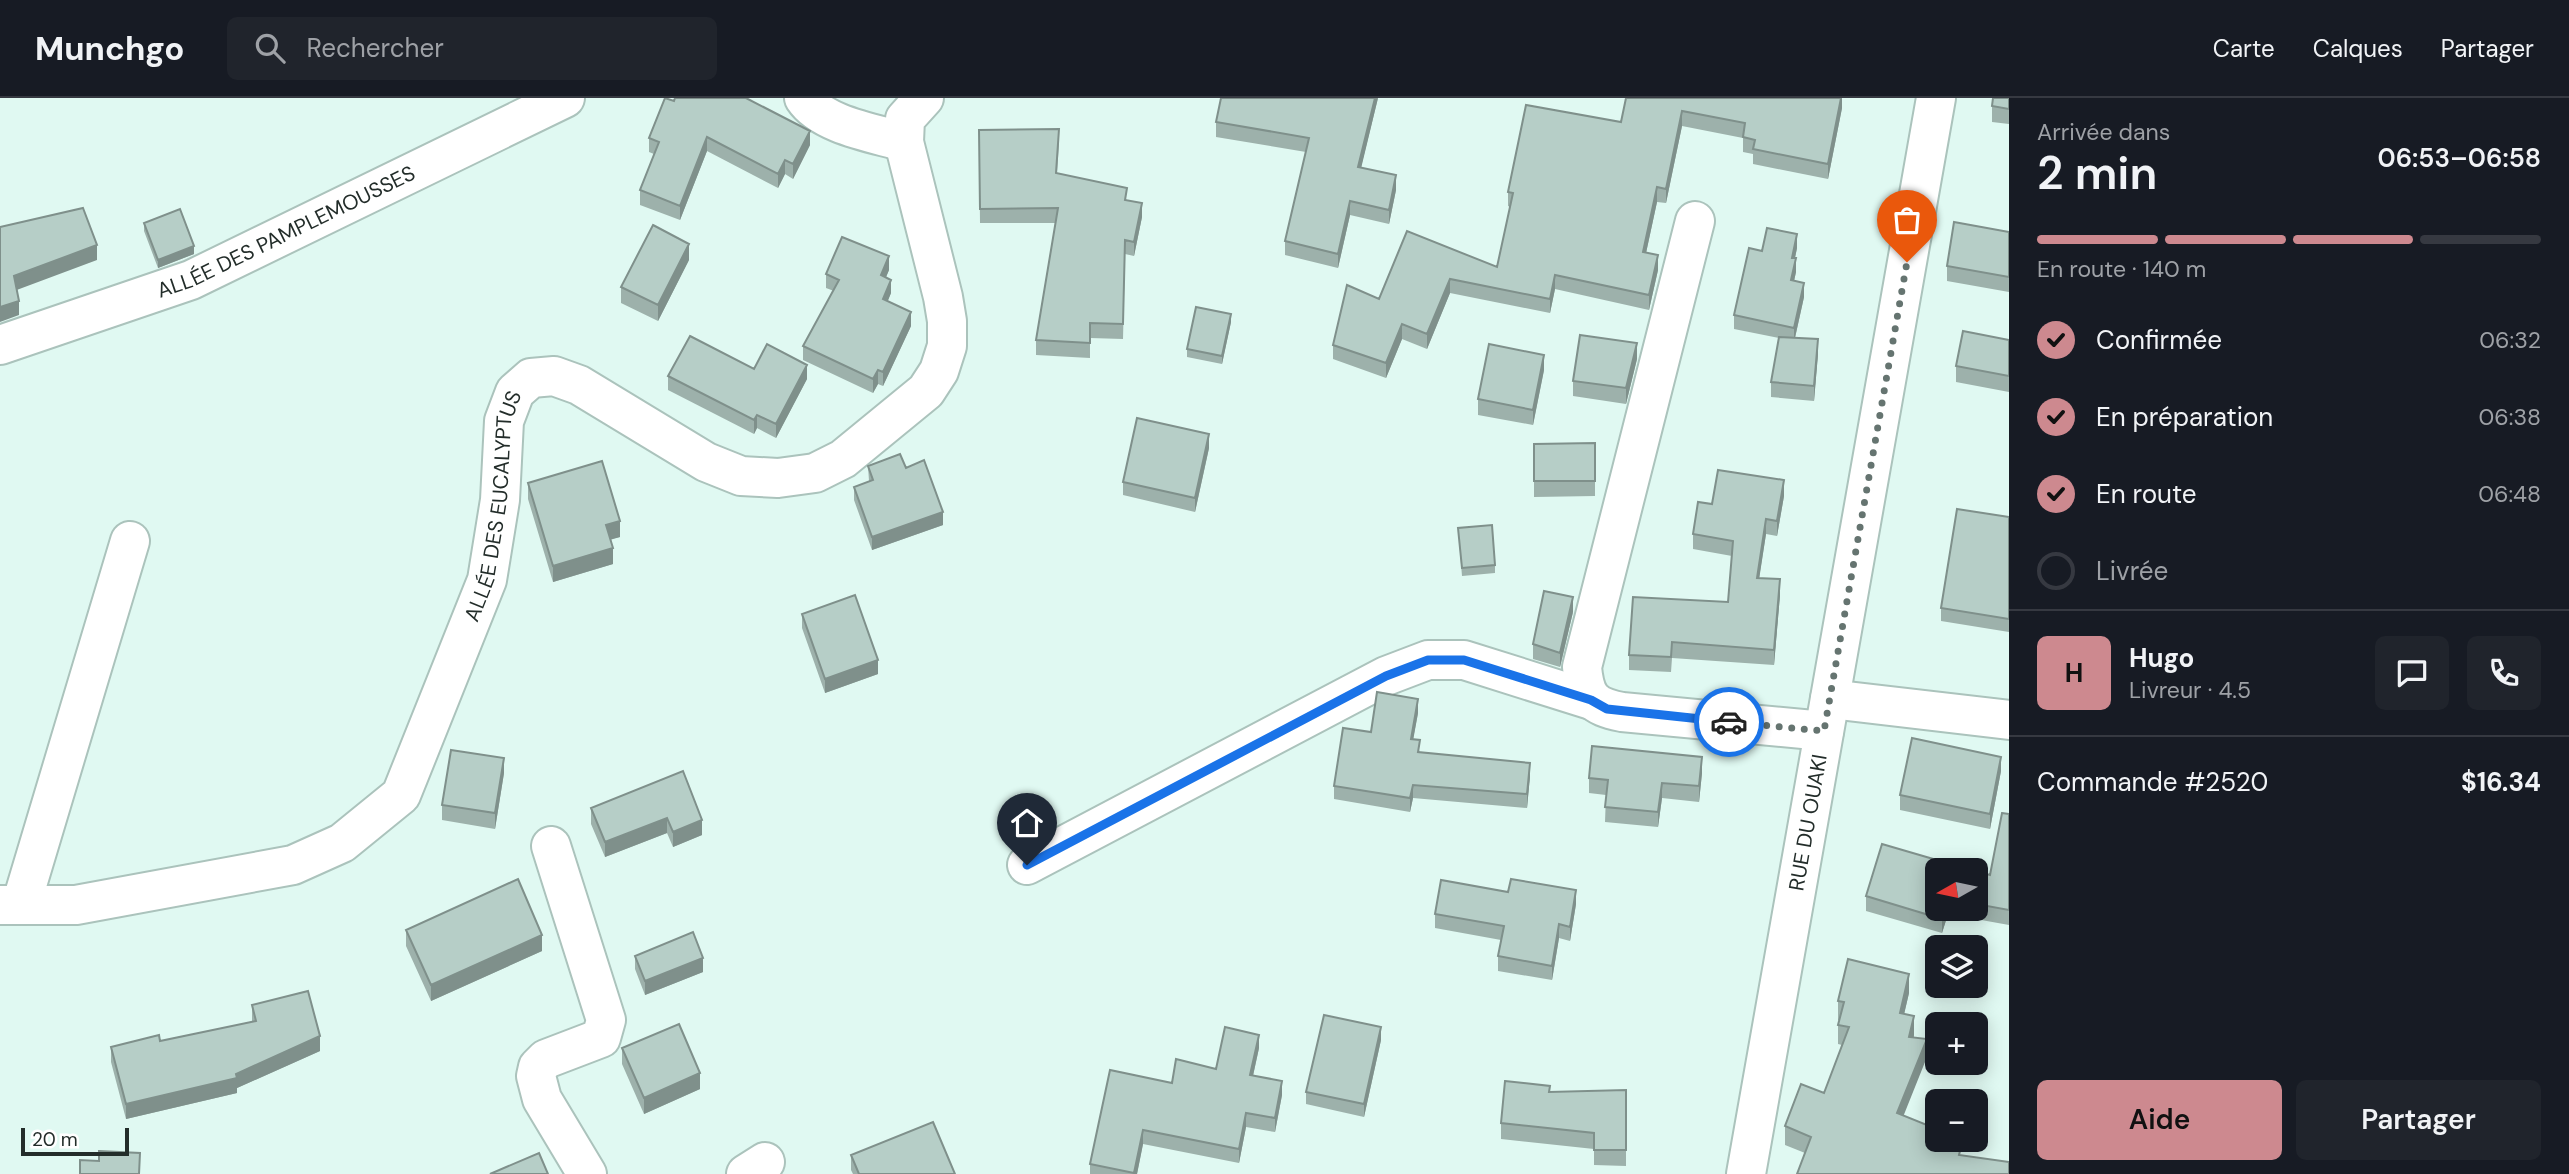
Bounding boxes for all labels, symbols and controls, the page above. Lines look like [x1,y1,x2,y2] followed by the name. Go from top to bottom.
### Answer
[227,17,717,80] search box
[35,27,185,70] text: Munchgo
[251,29,289,67] icon: search
[307,31,444,65] text: Rechercher
[2213,33,2275,64] text: Carte
[2313,33,2403,64] text: Calques
[2441,33,2534,64] text: Partager
[2037,117,2170,147] text: Arrivée dans
[2378,141,2541,175] text: 06:53–06:58
[2037,143,2157,203] text: 2 min
[153,159,420,305] street label: ALLÉE DES PAMPLEMOUSSES
[1877,190,1937,262] pin
[1888,201,1926,239] icon: bag
[2037,254,2206,284] text: En route · 140 m
[2037,321,2075,359] icon: check
[2096,323,2222,357] text: Confirmée
[2479,325,2541,355] text: 06:32
[458,387,528,626] street label: ALLÉE DES EUCALYPTUS
[2037,398,2075,436] icon: check
[2096,400,2273,434] text: En préparation
[2479,402,2541,432] text: 06:38
[2037,475,2075,513] icon: check
[2096,477,2197,511] text: En route
[2478,479,2541,509] text: 06:48
[2096,554,2168,588] text: Livrée
[2375,636,2449,710] button: chat
[2467,636,2541,710] button: phone
[2129,641,2194,675] text: Hugo
[2065,656,2083,690] text: H
[2129,675,2251,705] text: Livreur · 4.5
[1694,687,1764,757] courier
[1710,703,1748,741] icon: car
[1782,752,1834,893] street label: RUE DU OUAKI
[2037,765,2268,799] text: Commande #2520
[2461,765,2541,799] text: $16.34
[997,793,1057,865] pin
[1008,804,1046,842] icon: home
[1925,858,1988,920] north arrow
[1925,858,1988,1152] map controls
[1925,935,1988,998] button: layers
[1925,1012,1988,1075] button: +
[2037,1080,2282,1160] button: Aide
[2296,1080,2541,1160] button: Partager
[1925,1089,1988,1152] button: −
[21,1125,130,1157] scale bar
[32,1127,78,1152] text: 20 m

